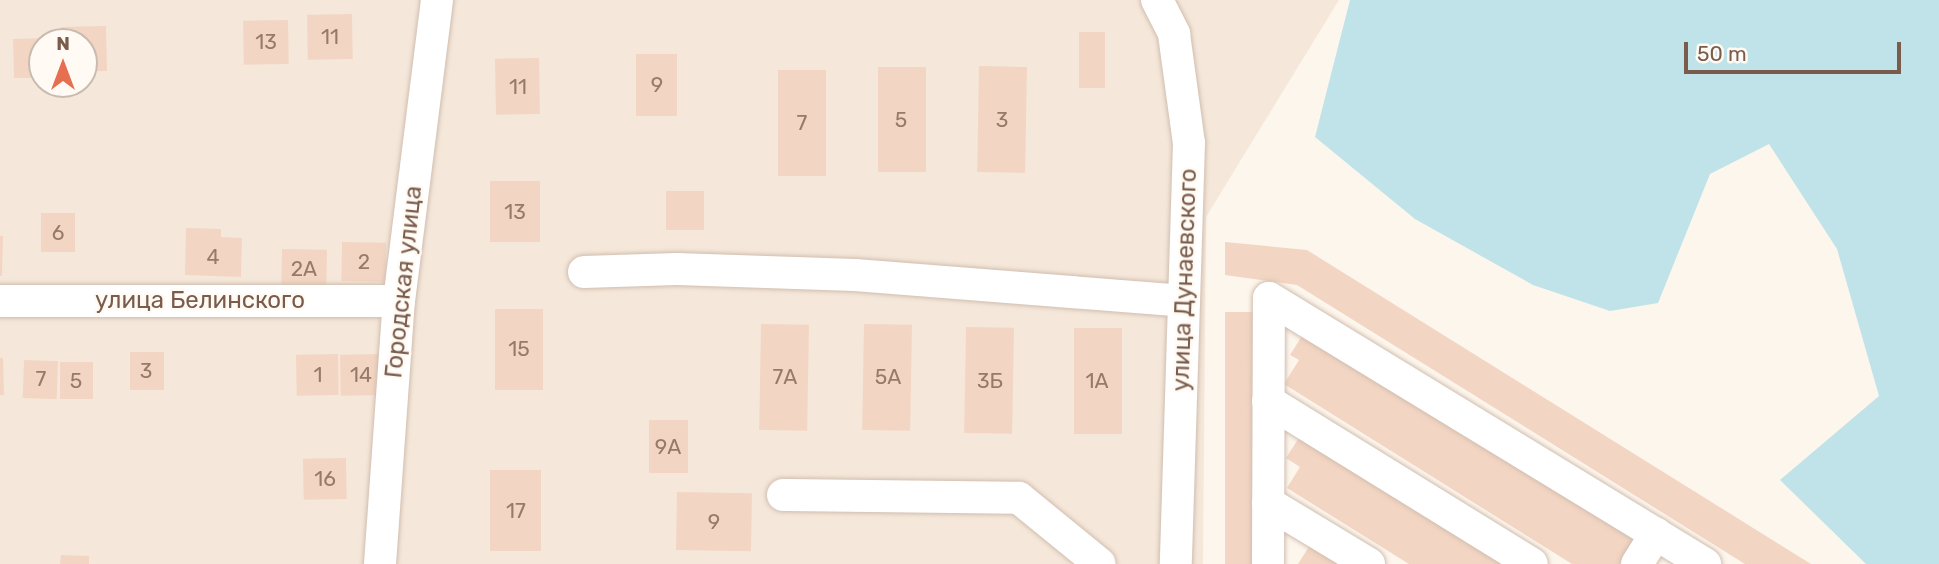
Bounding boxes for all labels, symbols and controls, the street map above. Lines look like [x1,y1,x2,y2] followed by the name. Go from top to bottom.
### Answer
[321,24,339,50] house number: 11
[28,28,98,98] north arrow
[1687,28,1904,72] scale bar
[255,29,277,55] house number: 13
[56,32,70,55] text: N
[1697,41,1747,66] text: 50 m
[651,72,663,98] house number: 9
[509,74,527,100] house number: 11
[895,107,907,133] house number: 5
[996,107,1008,133] house number: 3
[797,110,807,136] house number: 7
[1167,168,1203,392] street label: улица Дунаевского
[380,184,428,380] street label: Городская улица
[504,199,526,225] house number: 13
[52,220,64,246] house number: 6
[206,244,220,270] house number: 4
[358,249,370,275] house number: 2
[291,256,317,282] house number: 2А
[95,287,305,315] street label: улица Белинского
[508,336,530,362] house number: 15
[140,358,152,384] house number: 3
[314,362,322,388] house number: 1
[350,362,372,388] house number: 14
[773,364,797,390] house number: 7А
[875,364,901,390] house number: 5А
[36,366,46,392] house number: 7
[70,368,82,394] house number: 5
[977,368,1003,394] house number: 3Б
[1085,368,1109,394] house number: 1А
[655,434,681,460] house number: 9А
[314,466,336,492] house number: 16
[506,498,526,524] house number: 17
[708,509,720,535] house number: 9

